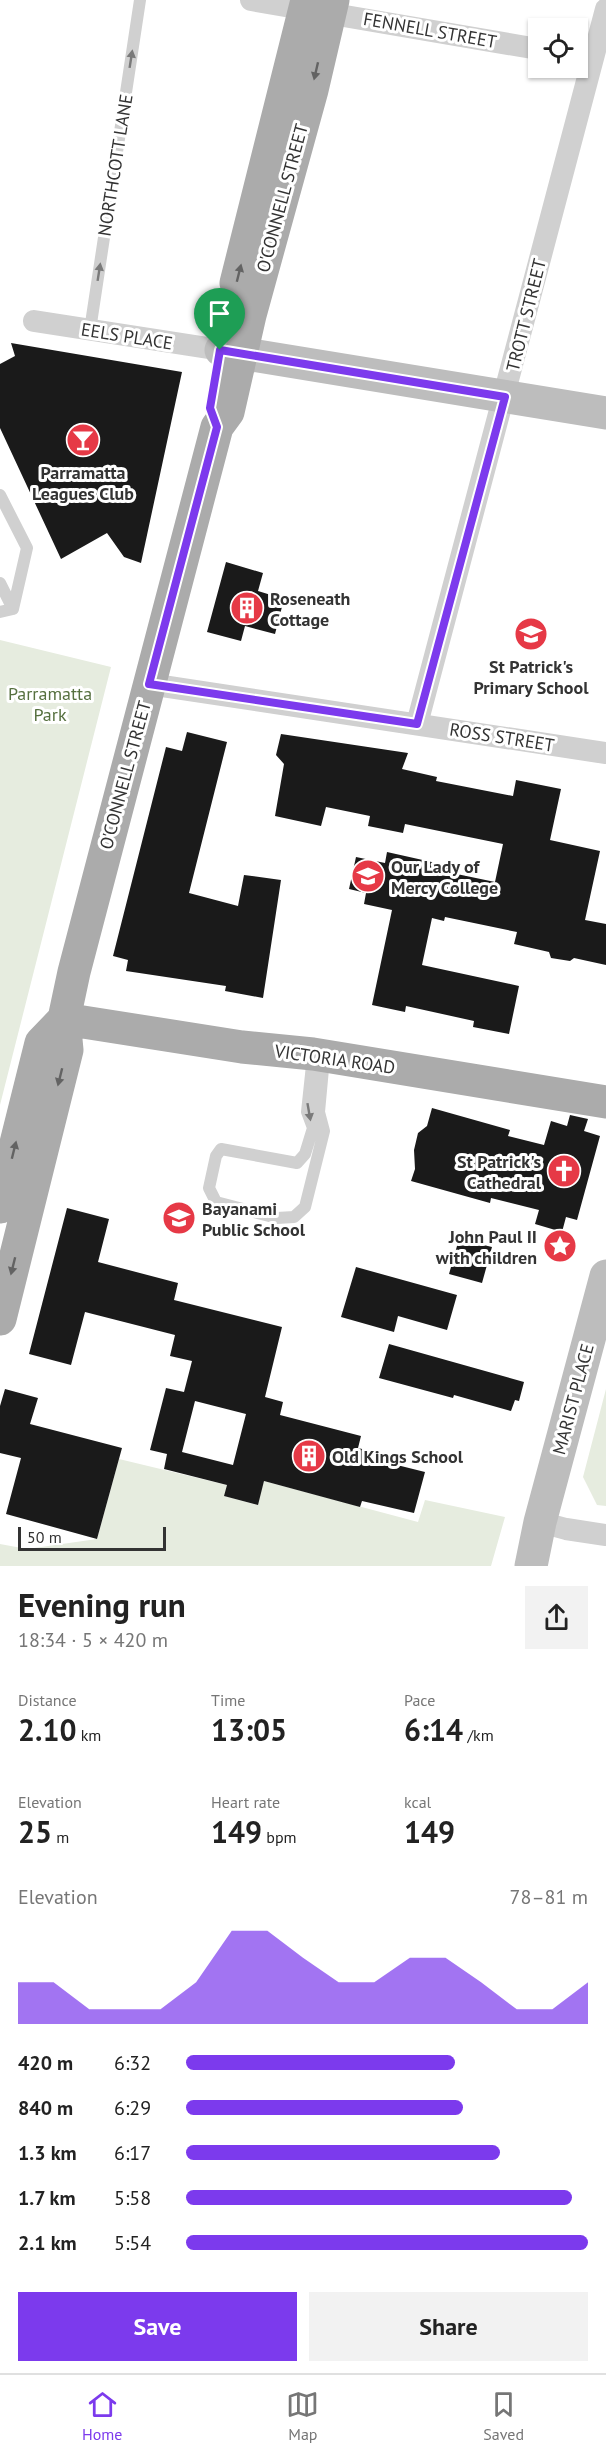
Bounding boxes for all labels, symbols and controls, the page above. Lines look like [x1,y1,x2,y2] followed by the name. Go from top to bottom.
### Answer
[362,7,498,53] street label: FENNELL STREET
[528,18,588,78] map controls
[528,18,588,78] button: locate
[127,49,136,68] one-way arrow
[311,62,321,80] one-way arrow
[92,92,138,238] street label: NORTHCOTT LANE
[251,121,313,275] street label: O'CONNELL STREET
[501,256,551,374] street label: TROTT STREET
[94,263,103,282] one-way arrow
[234,264,244,282] one-way arrow
[194,288,245,350] pin
[203,297,236,330] icon: arrive
[80,317,174,355] street label: EELS PLACE
[65,422,101,458] bar icon: Parramatta Leagues Club
[32,461,134,505] place label: Parramatta Leagues Club
[270,587,350,631] place label: Roseneath Cottage
[229,590,265,626] building icon: Roseneath Cottage
[513,616,549,652] school or university icon: St Patrick's Primary School
[474,655,589,699] place label: St Patrick's Primary School
[8,682,92,726] park label: Parramatta Park
[94,698,156,852] street label: O'CONNELL STREET
[448,717,556,757] street label: ROSS STREET
[391,855,498,899] place label: Our Lady of Mercy College
[350,858,386,894] school or university icon: Our Lady of Mercy College
[272,1039,397,1079] street label: VICTORIA ROAD
[55,1067,65,1086] one-way arrow
[305,1103,314,1122] one-way arrow
[10,1141,20,1160] one-way arrow
[457,1150,542,1194] place label: St Patrick's Cathedral
[546,1153,582,1189] church icon: St Patrick's Cathedral
[202,1197,306,1241] place label: Bayanami Public School
[161,1200,197,1236] school or university icon: Bayanami Public School
[435,1225,537,1269] place label: John Paul II with children
[542,1228,578,1264] place icon: John Paul II with children
[8,1257,18,1275] one-way arrow
[547,1341,599,1457] street label: MARIST PLACE
[291,1438,327,1474] building icon: Old Kings School
[332,1445,464,1468] place label: Old Kings School
[18,1524,166,1552] scale bar
[27,1527,62,1547] text: 50 m
[18,1583,186,1626] text: Evening run
[525,1586,588,1649] button: share
[18,1627,168,1653] text: 18:34 · 5 × 420 m
[18,1690,77,1710] text: Distance
[211,1690,245,1710] text: Time
[404,1690,435,1710] text: Pace
[18,1710,76,1749] text: 2.10
[211,1710,287,1749] text: 13:05
[404,1710,463,1749] text: 6:14
[76,1725,101,1745] text: km
[463,1725,494,1745] text: /km
[18,1792,82,1812] text: Elevation
[211,1792,280,1812] text: Heart rate
[404,1792,431,1812] text: kcal
[18,1812,52,1851] text: 25
[211,1812,262,1851] text: 149
[404,1812,455,1851] text: 149
[52,1827,69,1847] text: m
[262,1827,297,1847] text: bpm
[18,1884,98,1910] text: Elevation
[510,1884,588,1910] text: 78–81 m
[18,2050,73,2076] text: 420 m
[114,2050,151,2076] text: 6:32
[18,2095,73,2121] text: 840 m
[114,2095,151,2121] text: 6:29
[18,2140,77,2166] text: 1.3 km
[114,2140,151,2166] text: 6:17
[18,2185,76,2211] text: 1.7 km
[114,2185,151,2211] text: 5:58
[18,2230,77,2256] text: 2.1 km
[114,2230,151,2256] text: 5:54
[18,2292,297,2361] button: Save
[309,2292,588,2361] button: Share
[82,2388,122,2444] tab: Home
[286,2388,319,2444] tab: Map
[483,2388,524,2444] tab: Saved

